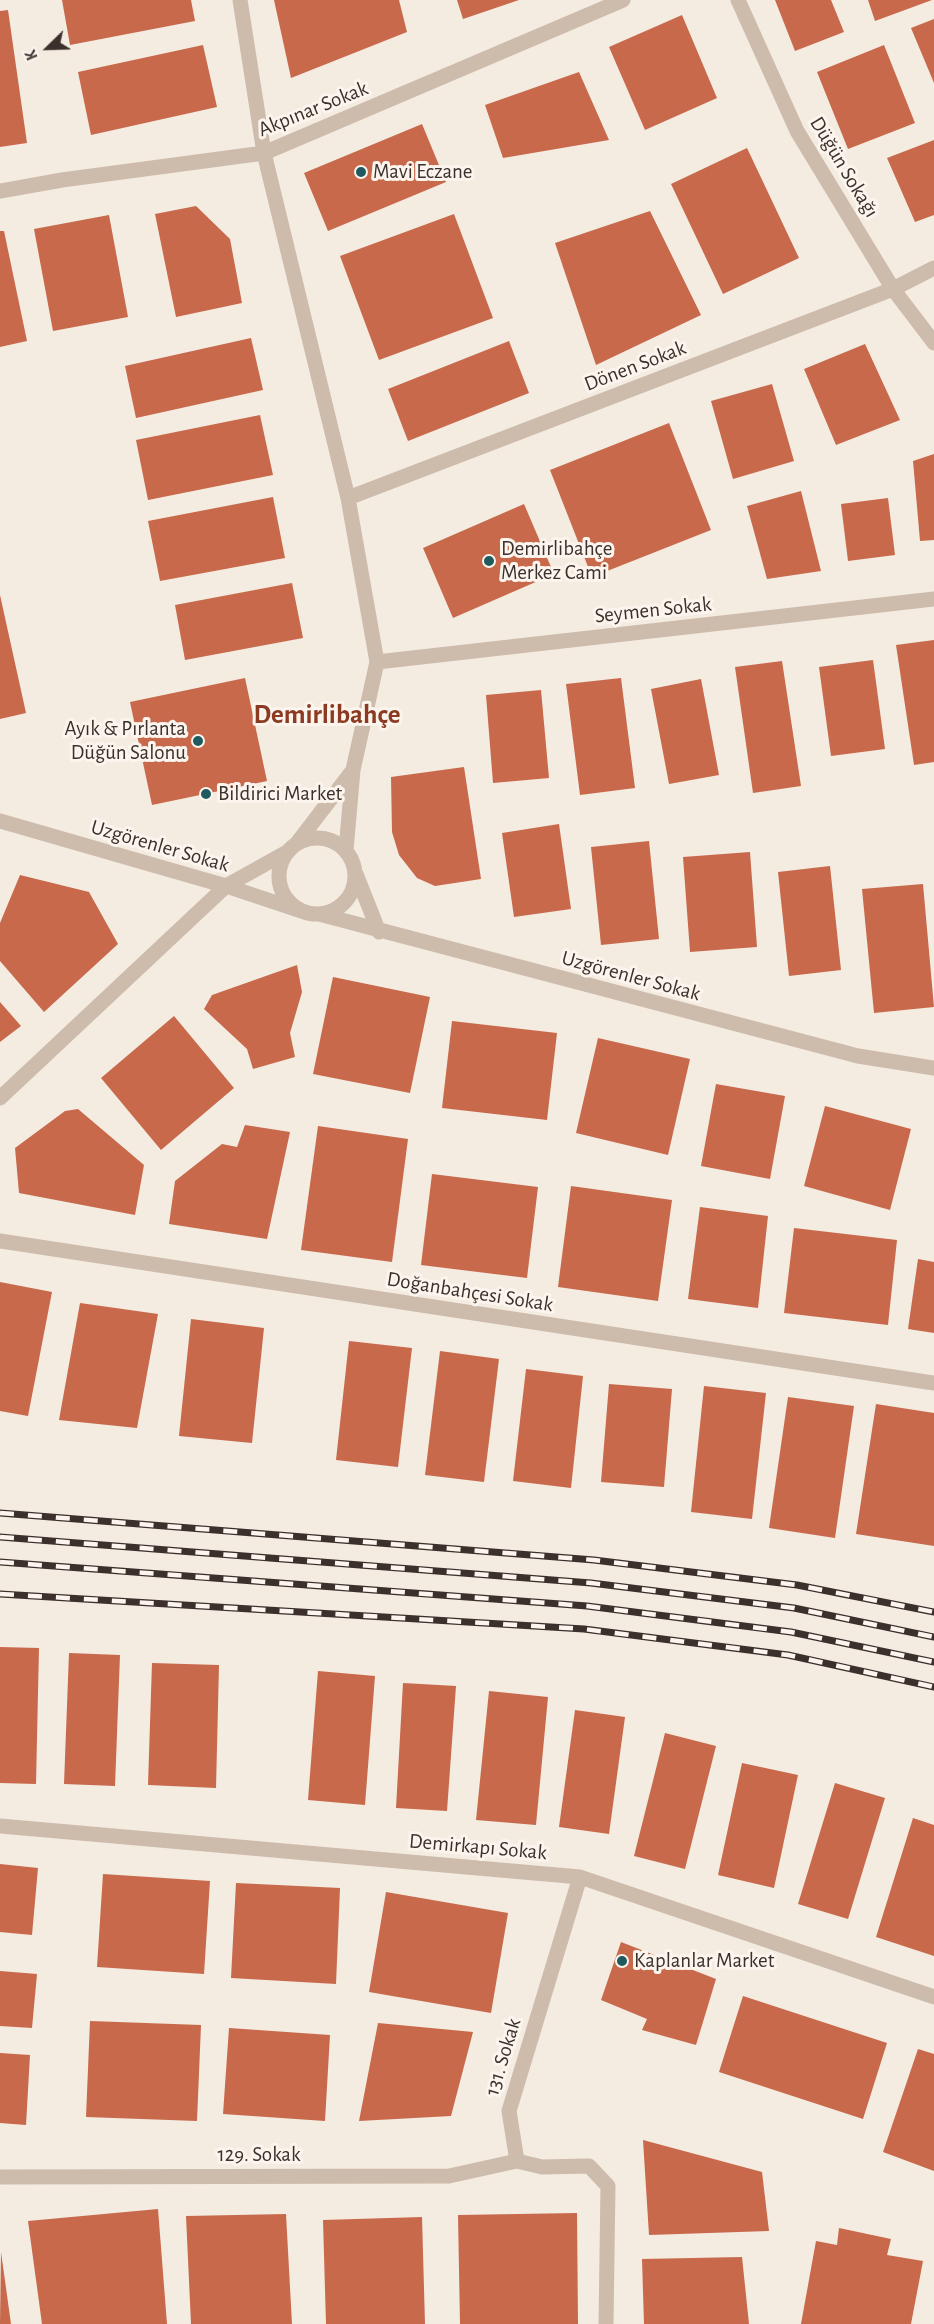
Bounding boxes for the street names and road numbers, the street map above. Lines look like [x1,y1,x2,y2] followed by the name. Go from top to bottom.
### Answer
[254,76,372,142] street label: Akpınar Sokak
[804,112,884,222] street label: Düğün Sokağı
[581,335,689,397] street label: Dönen Sokak
[593,591,713,629] street label: Seymen Sokak
[88,814,232,878] street label: Uzgörenler Sokak
[559,945,703,1007] street label: Uzgörenler Sokak
[385,1266,555,1318] street label: Doğanbahçesi Sokak
[408,1828,548,1866] street label: Demirkapı Sokak
[479,2015,527,2099] street label: 131. Sokak
[217,2142,301,2168] street label: 129. Sokak

